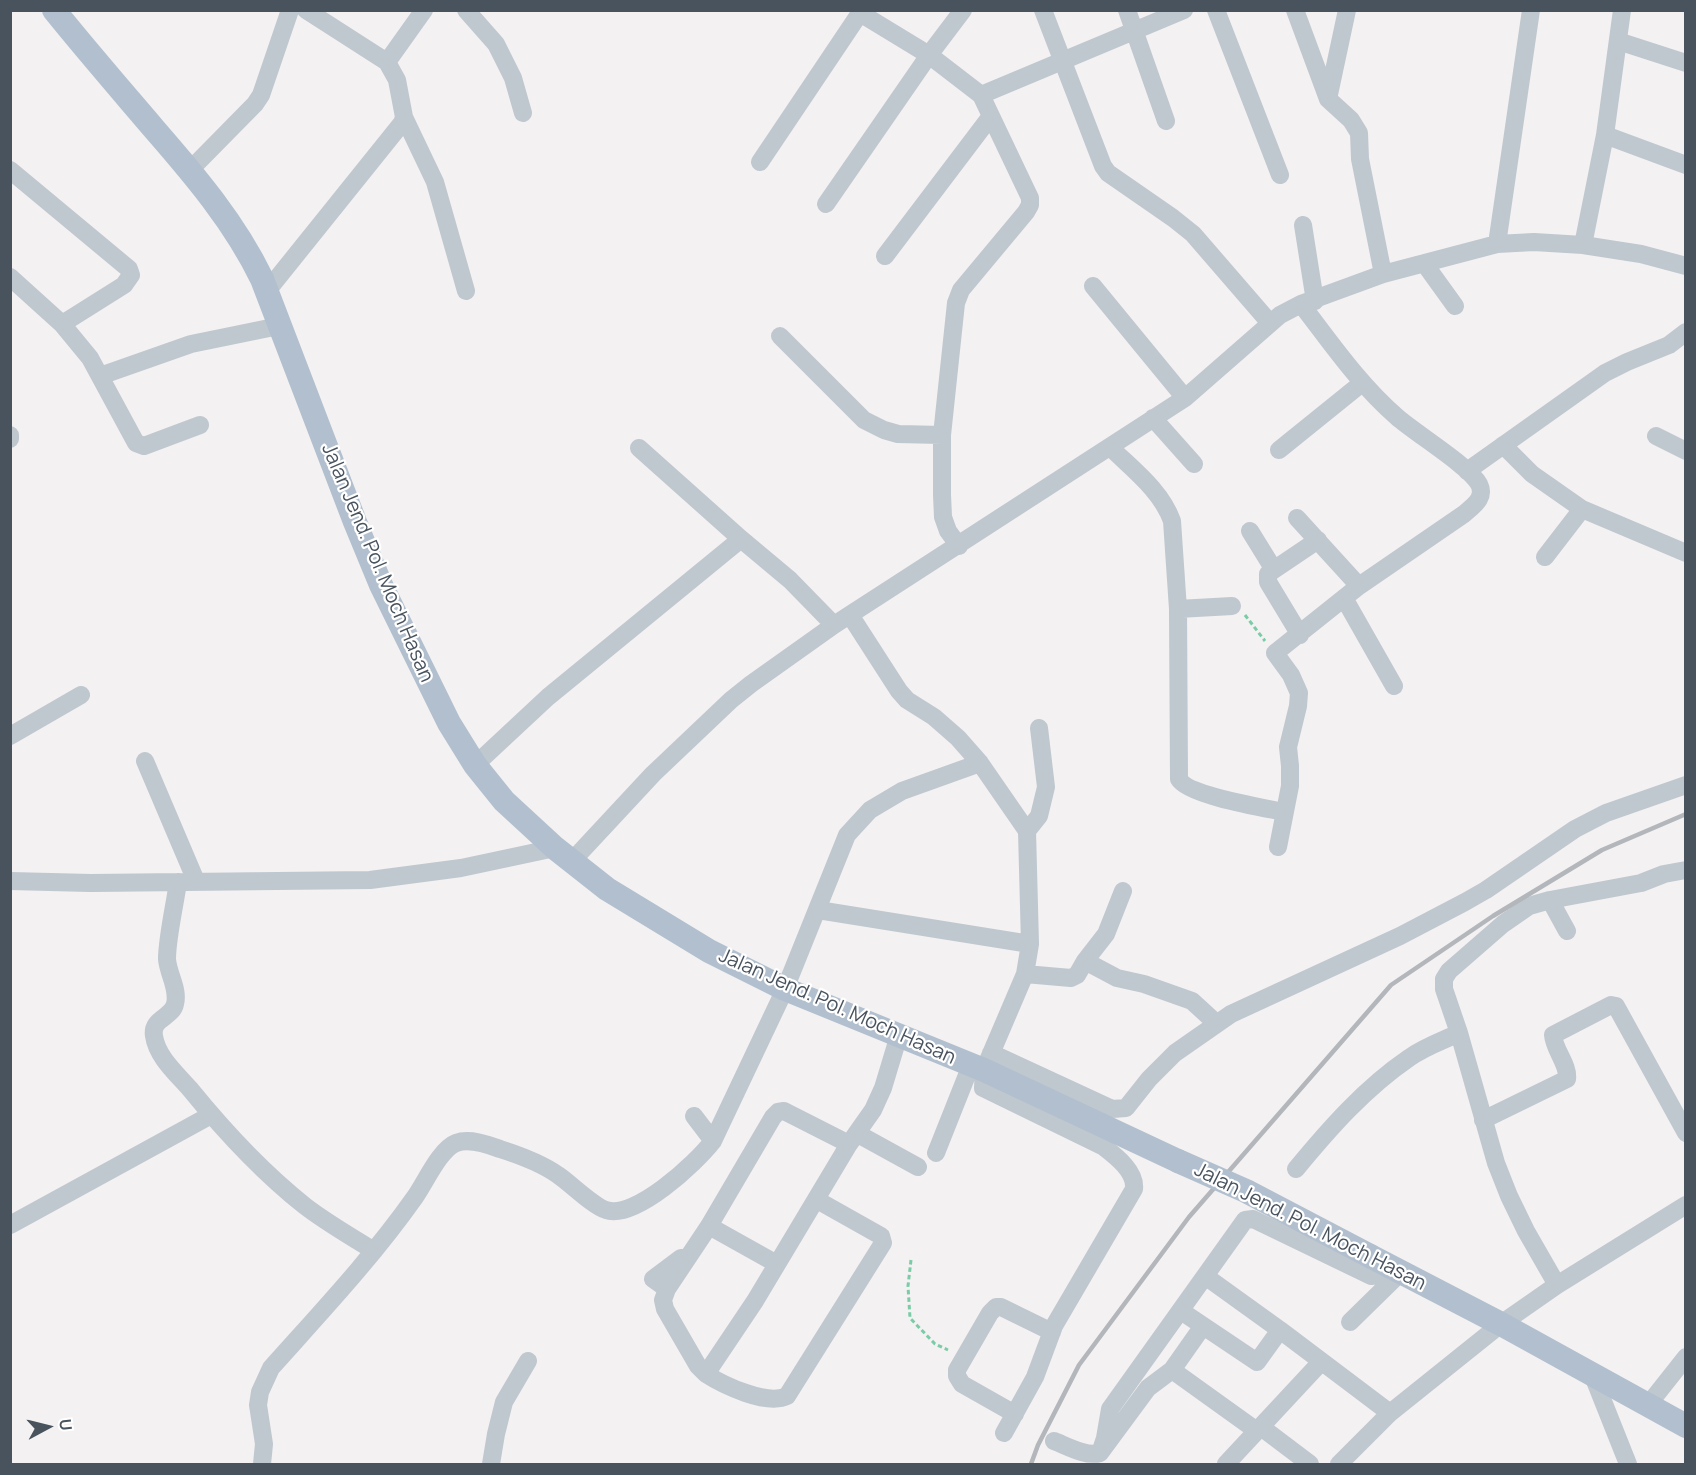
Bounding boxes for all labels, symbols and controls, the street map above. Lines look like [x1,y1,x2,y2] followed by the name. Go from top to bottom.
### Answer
[316,440,438,686] street label: Jalan Jend. Pol. Moch Hasan
[715,944,959,1070] street label: Jalan Jend. Pol. Moch Hasan
[1190,1158,1430,1296] street label: Jalan Jend. Pol. Moch Hasan
[18,1397,78,1457] north arrow
[54,1418,77,1432] text: U

